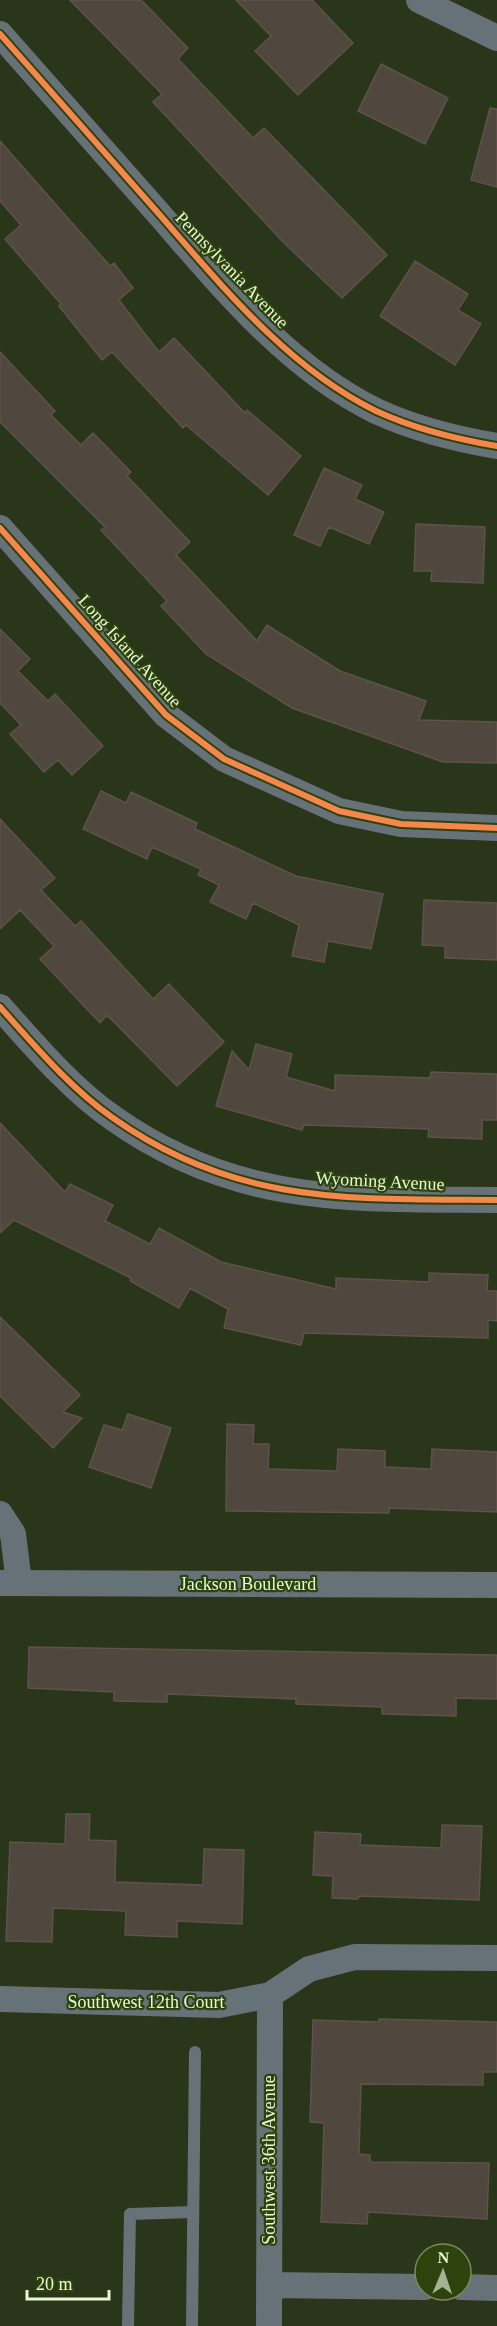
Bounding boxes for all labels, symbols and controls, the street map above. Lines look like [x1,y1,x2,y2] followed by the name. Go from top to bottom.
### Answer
[171,208,293,332] street label: Pennsylvania Avenue
[74,591,186,711] street label: Long Island Avenue
[315,1168,445,1194] street label: Wyoming Avenue
[180,1574,316,1594] street label: Jackson Boulevard
[67,1992,225,2012] street label: Southwest 12th Court
[259,2075,279,2245] street label: Southwest 36th Avenue
[413,2242,473,2302] north arrow
[437,2249,450,2266] text: N
[27,2263,110,2301] scale bar
[36,2274,73,2294] text: 20 m

